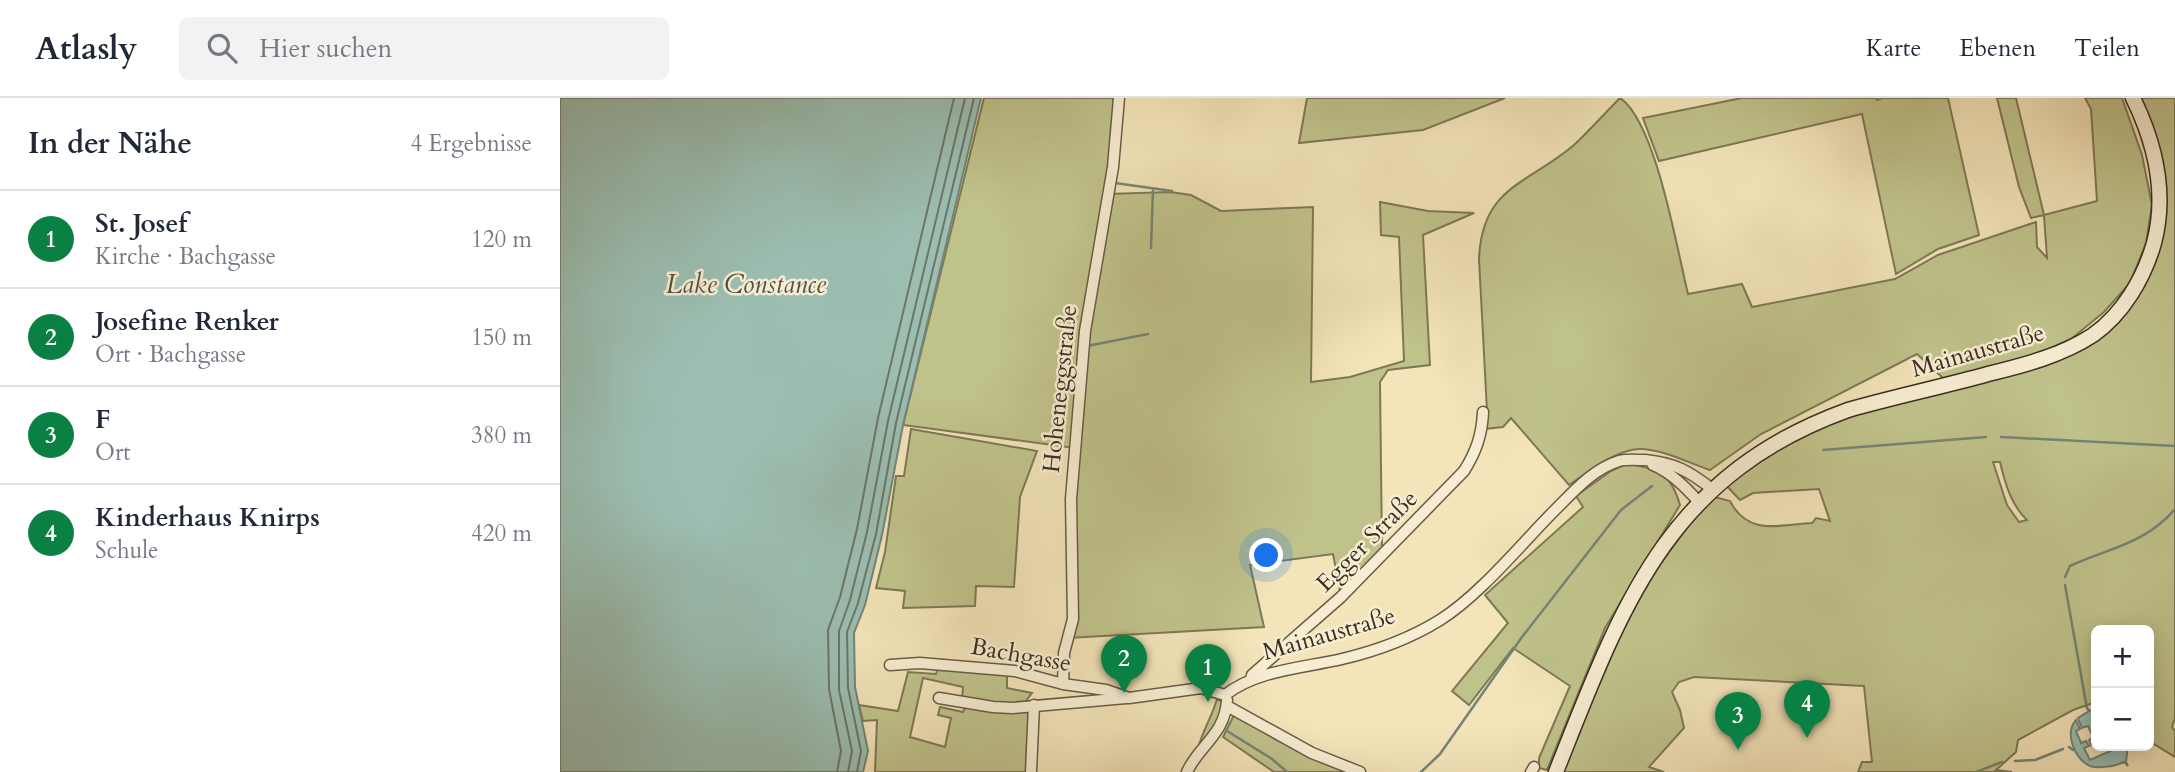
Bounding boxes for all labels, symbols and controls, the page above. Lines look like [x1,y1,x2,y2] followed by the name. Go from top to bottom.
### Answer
[179,17,669,80] search box
[35,26,137,71] text: Atlasly
[203,29,241,67] icon: search
[259,31,392,66] text: Hier suchen
[1866,32,1921,65] text: Karte
[1959,32,2036,65] text: Ebenen
[2074,32,2140,65] text: Teilen
[28,123,192,164] text: In der Nähe
[410,128,532,159] text: 4 Ergebnisse
[95,206,187,241] text: St. Josef
[45,224,57,255] text: 1
[471,224,532,255] text: 120 m
[95,241,276,272] text: Kirche · Bachgasse
[666,267,827,302] water label: Lake Constance
[1035,303,1085,475] street label: Hoheneggstraße
[95,304,279,339] text: Josefine Renker
[1908,316,2048,386] street label: Mainaustraße
[45,322,57,353] text: 2
[471,322,532,353] text: 150 m
[95,339,246,370] text: Ort · Bachgasse
[95,402,110,437] text: F
[45,420,57,451] text: 3
[471,420,532,451] text: 380 m
[95,437,131,468] text: Ort
[1309,483,1425,599] street label: Egger Straße
[95,500,320,535] text: Kinderhaus Knirps
[45,518,57,549] text: 4
[471,518,532,549] text: 420 m
[95,535,159,566] text: Schule
[1249,538,1283,572] your location
[1259,599,1399,669] street label: Mainaustraße
[2091,625,2154,751] map controls
[2091,625,2154,688] button: +
[968,630,1074,680] street label: Bachgasse
[1101,635,1147,693] pin: 2
[1185,644,1231,702] pin: 1
[1784,680,1830,738] pin: 4
[2091,688,2154,751] button: −
[1715,692,1761,750] pin: 3

